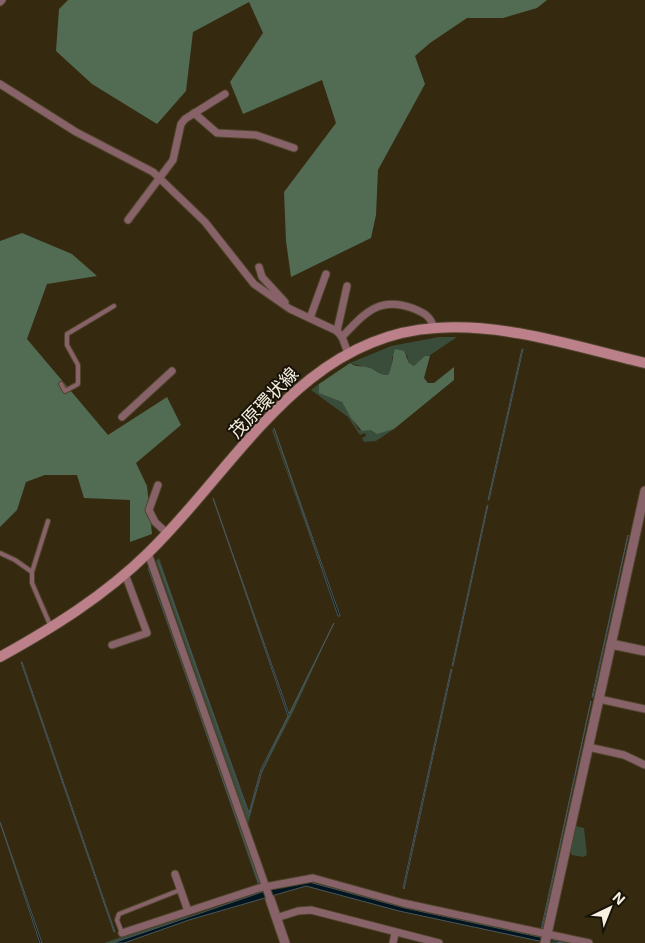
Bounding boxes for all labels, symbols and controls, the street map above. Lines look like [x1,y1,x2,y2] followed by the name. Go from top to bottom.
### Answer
[225,363,302,442] street label: 茂原環状線
[585,883,635,933] north arrow
[610,888,629,908] text: N

